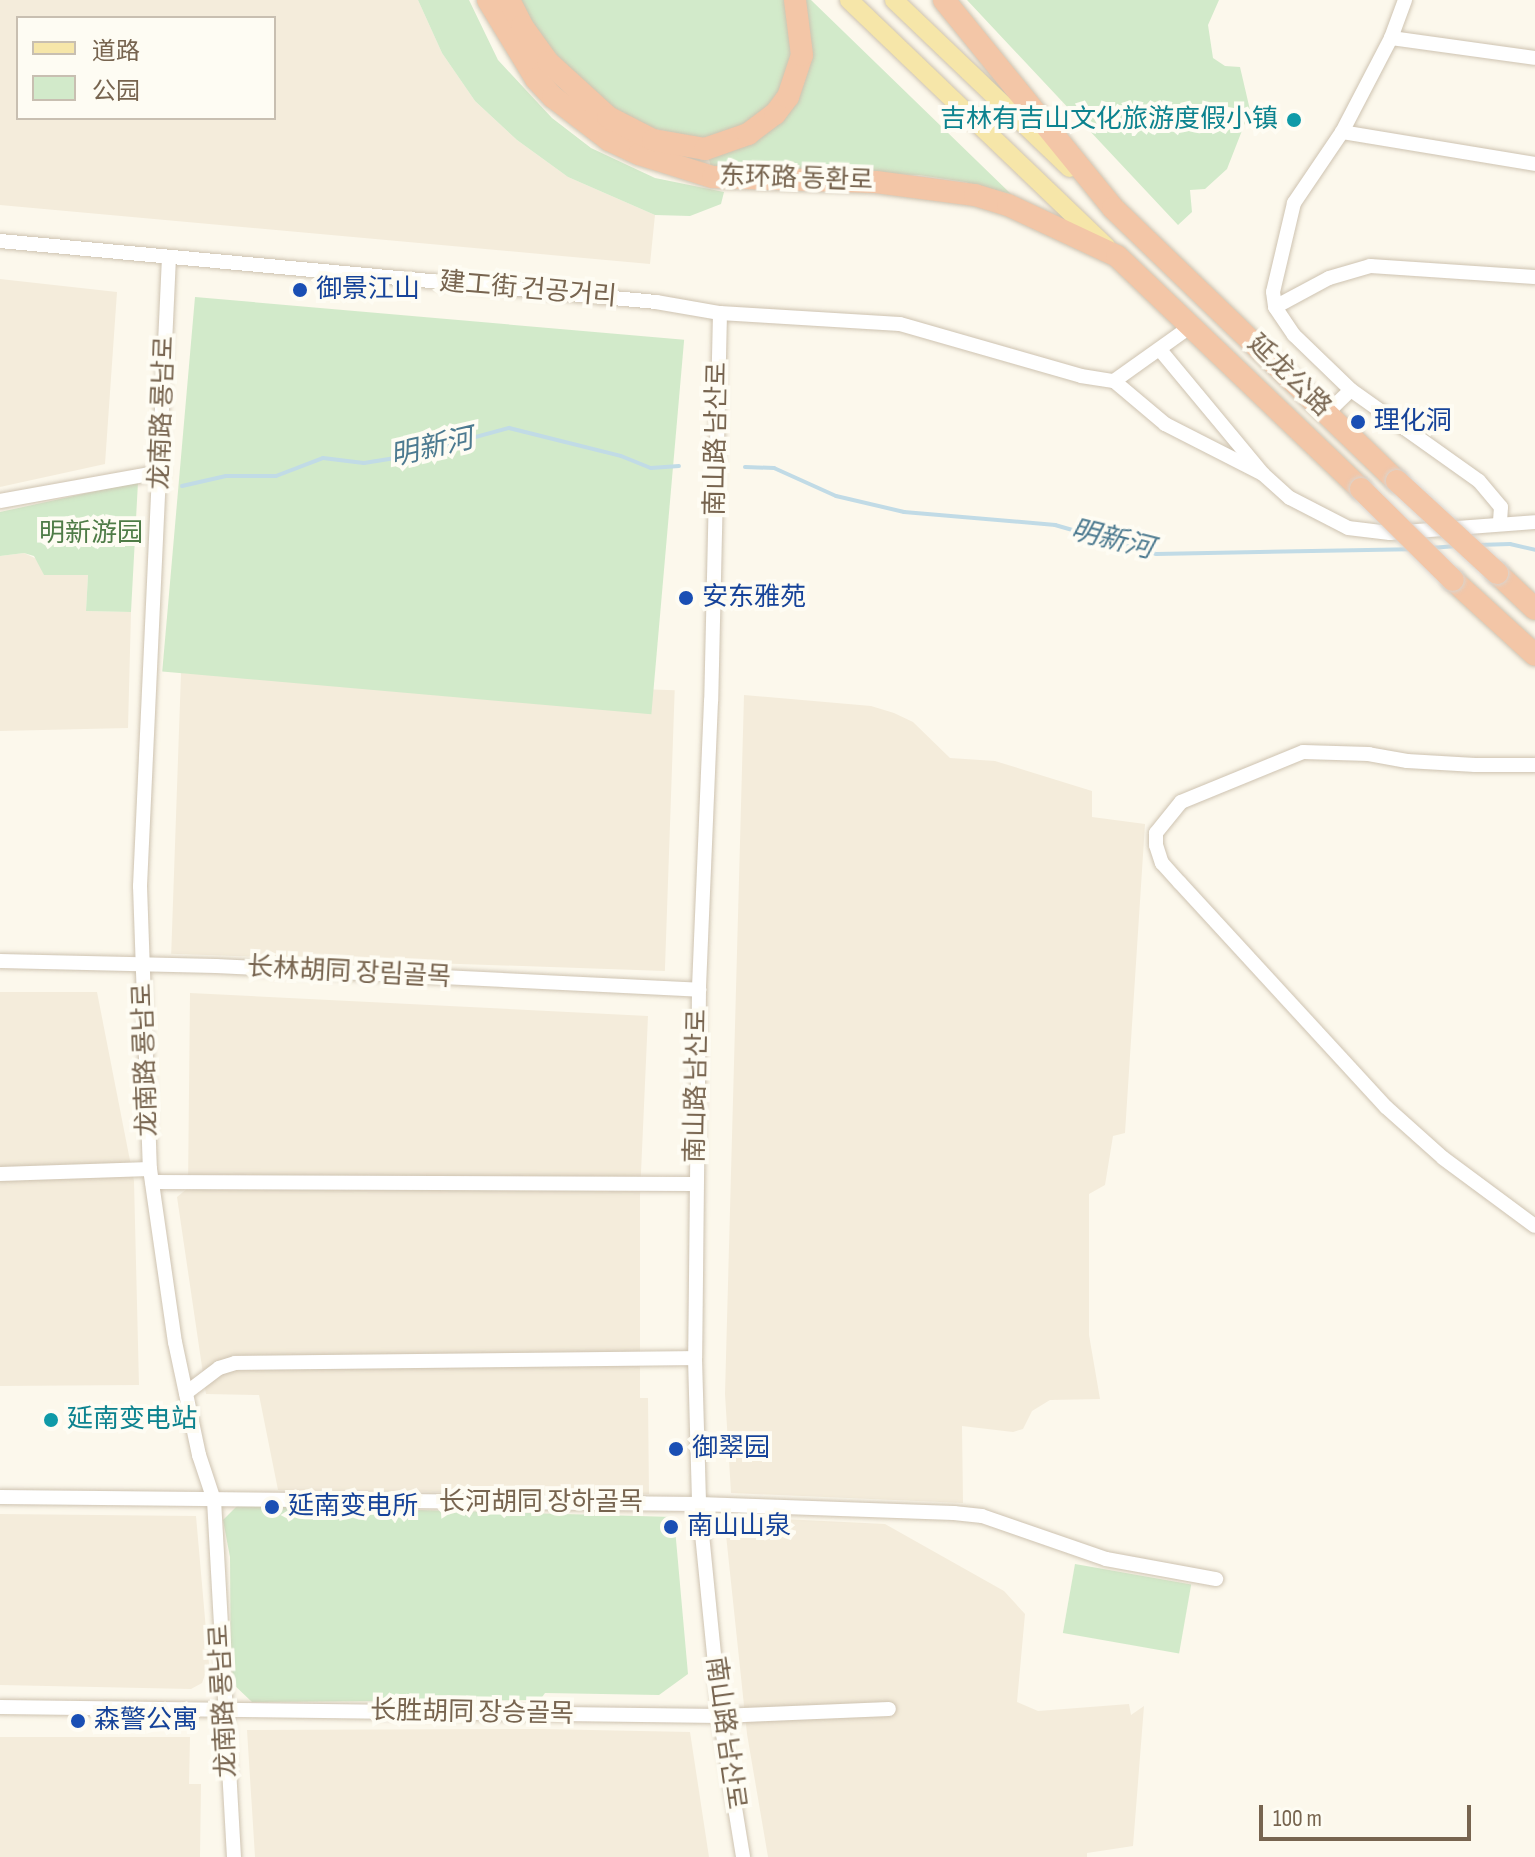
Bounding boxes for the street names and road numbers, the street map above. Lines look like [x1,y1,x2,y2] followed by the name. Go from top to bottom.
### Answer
[719,161,873,197] street label: 东环路 동환로
[438,267,618,313] street label: 建工街 건공거리
[1241,329,1337,423] street label: 延龙公路
[145,336,181,490] street label: 龙南路 룡남로
[700,362,734,516] street label: 南山路 남산로
[246,952,452,994] street label: 长林胡同 장림골목
[128,983,164,1137] street label: 龙南路 룡남로
[680,1009,714,1163] street label: 南山路 남산로
[439,1487,643,1519] street label: 长河胡同 장하골목
[204,1623,244,1779] street label: 龙南路 룡남로
[699,1655,751,1811] street label: 南山路 남산로
[370,1696,574,1730] street label: 长胜胡同 장승골목

